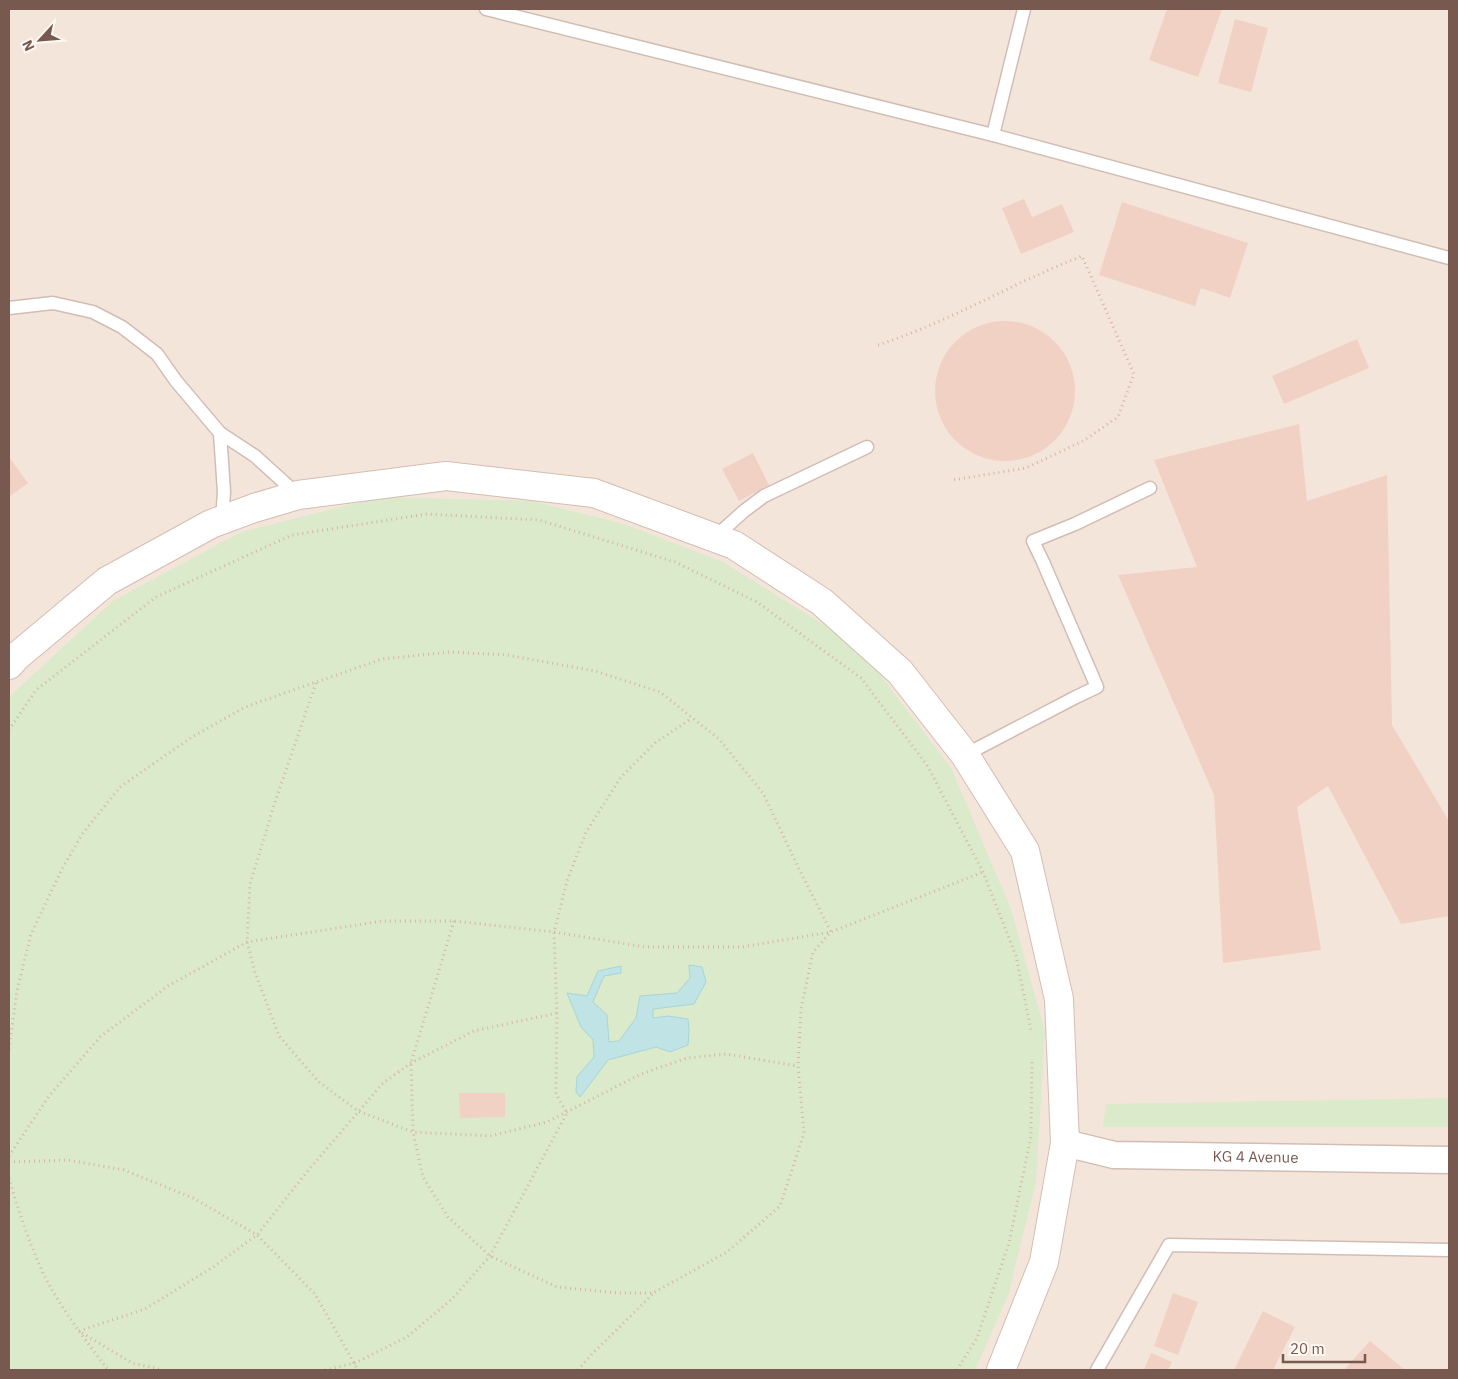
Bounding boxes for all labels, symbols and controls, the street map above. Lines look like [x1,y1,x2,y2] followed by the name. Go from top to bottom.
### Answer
[15,15,65,65] north arrow
[18,37,39,54] text: N
[1212,1146,1299,1167] street label: KG 4 Avenue
[1283,1332,1366,1364] scale bar
[1290,1339,1325,1358] text: 20 m

